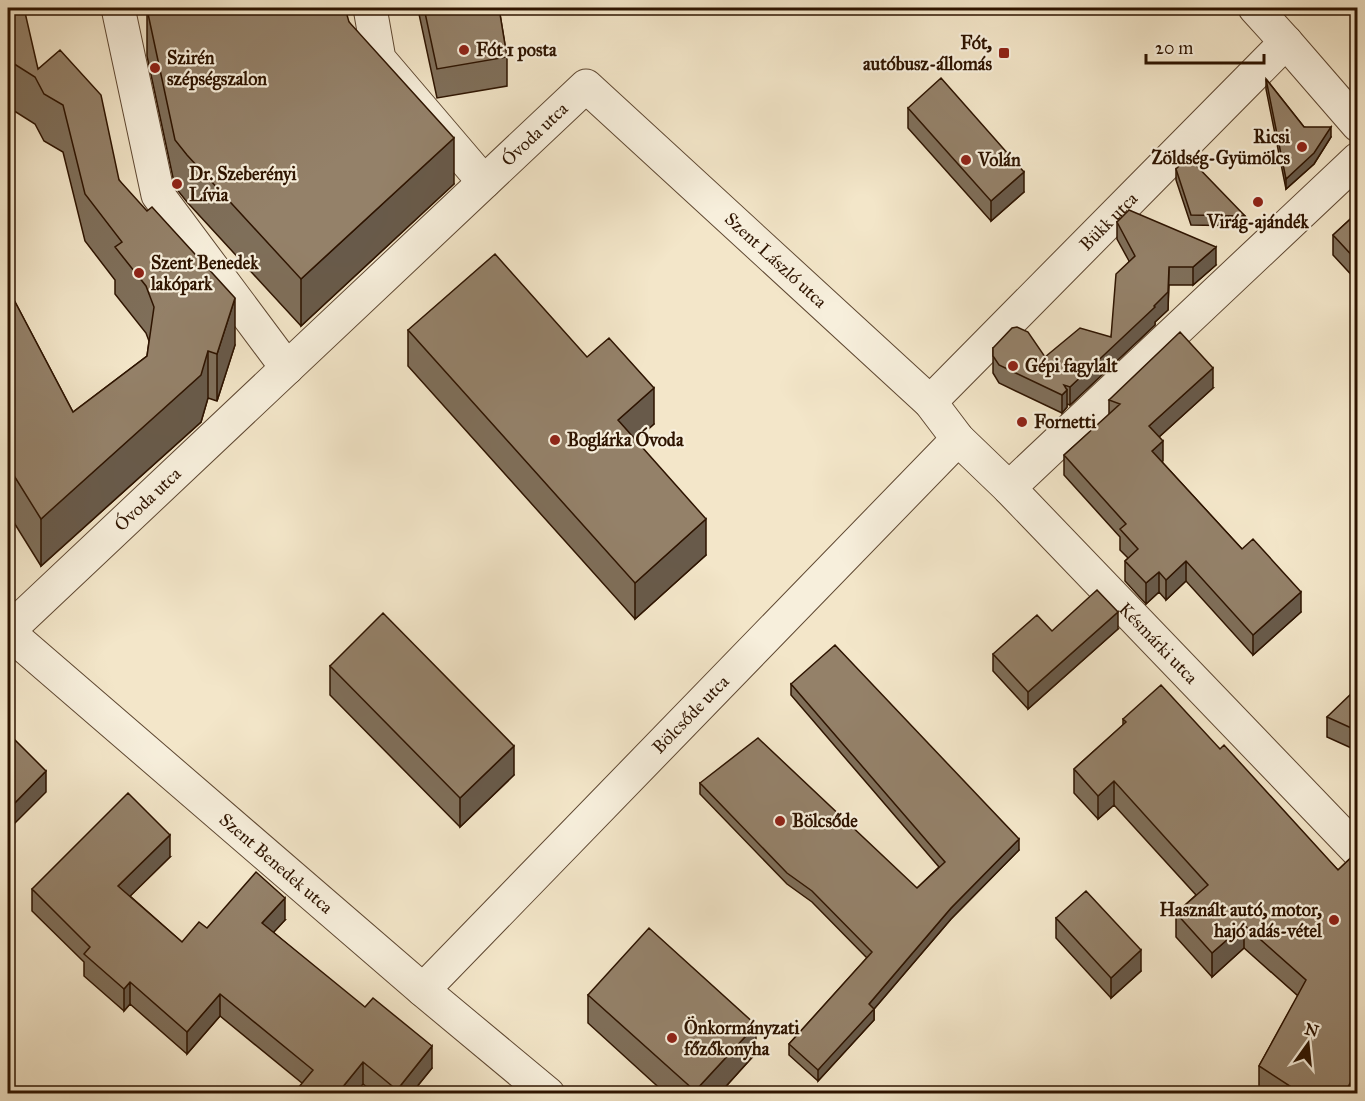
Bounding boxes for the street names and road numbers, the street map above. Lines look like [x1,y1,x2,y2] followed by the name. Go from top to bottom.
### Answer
[496,98,573,171] street label: Óvoda utca
[1075,187,1142,255] street label: Bükk utca
[720,208,832,313] street label: Szent László utca
[109,462,186,536] street label: Óvoda utca
[1114,598,1203,689] street label: Késmárki utca
[647,670,734,758] street label: Bölcsőde utca
[215,808,338,918] street label: Szent Benedek utca

